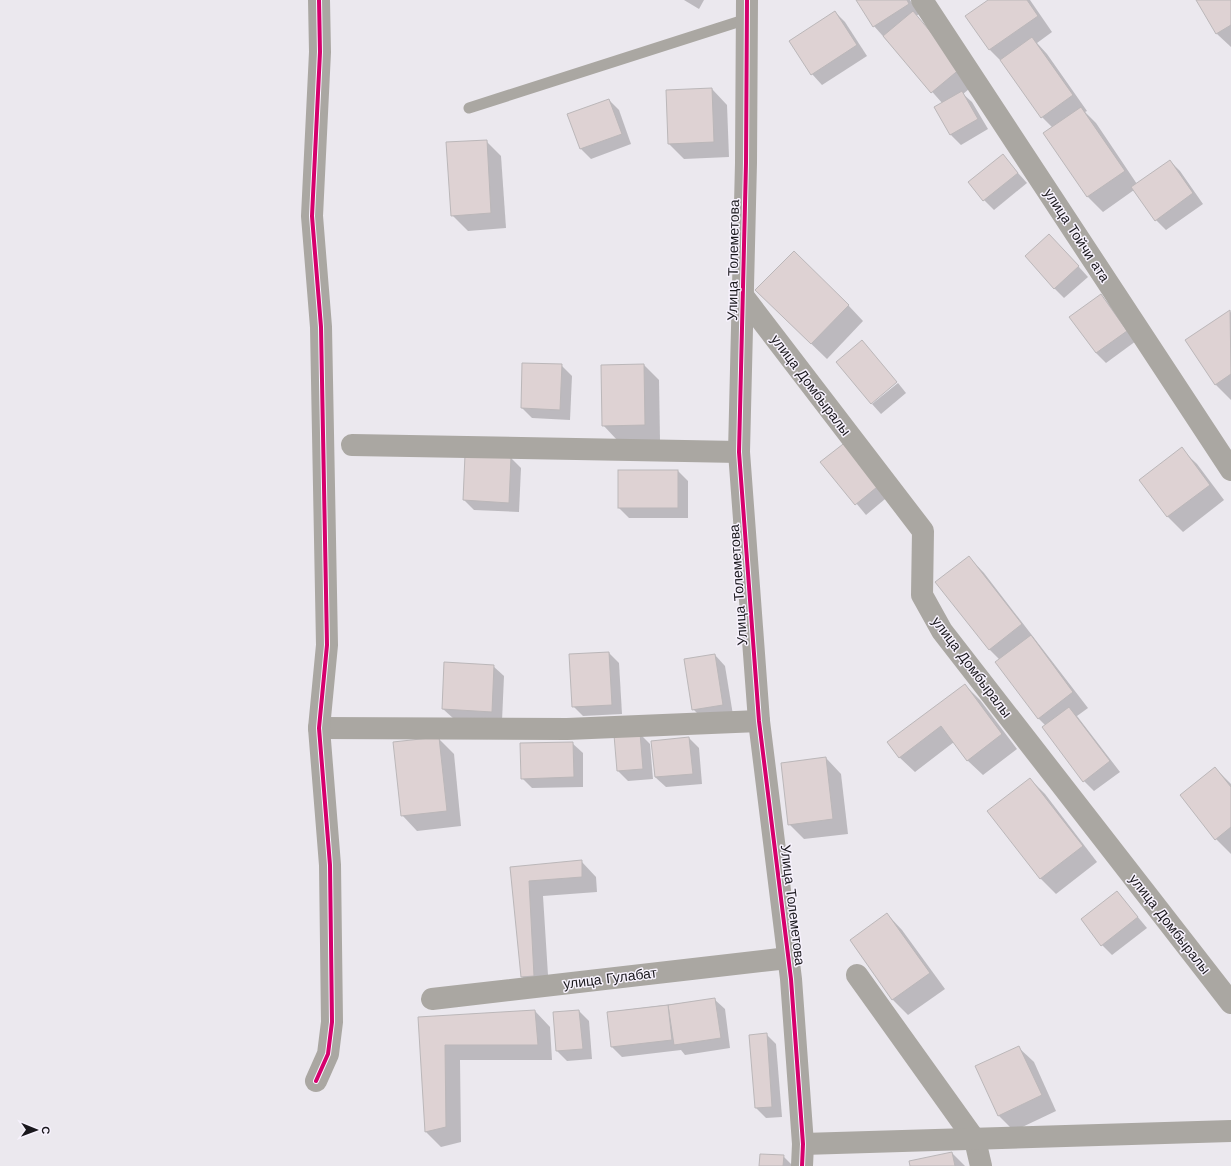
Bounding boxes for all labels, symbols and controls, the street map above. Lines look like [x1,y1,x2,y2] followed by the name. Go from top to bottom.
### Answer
[1041,185,1113,285] street label: улица Тойчи ата
[724,199,742,321] street label: Улица Толеметова
[768,331,854,439] street label: улица Домбыралы
[726,524,750,646] street label: Улица Толеметова
[929,613,1015,721] street label: улица Домбыралы
[778,844,808,966] street label: Улица Толеметова
[1126,871,1214,977] street label: улица Домбыралы
[562,964,658,992] street label: улица Гулабат
[16,1110,56,1150] north arrow
[39,1126,52,1134] text: С

